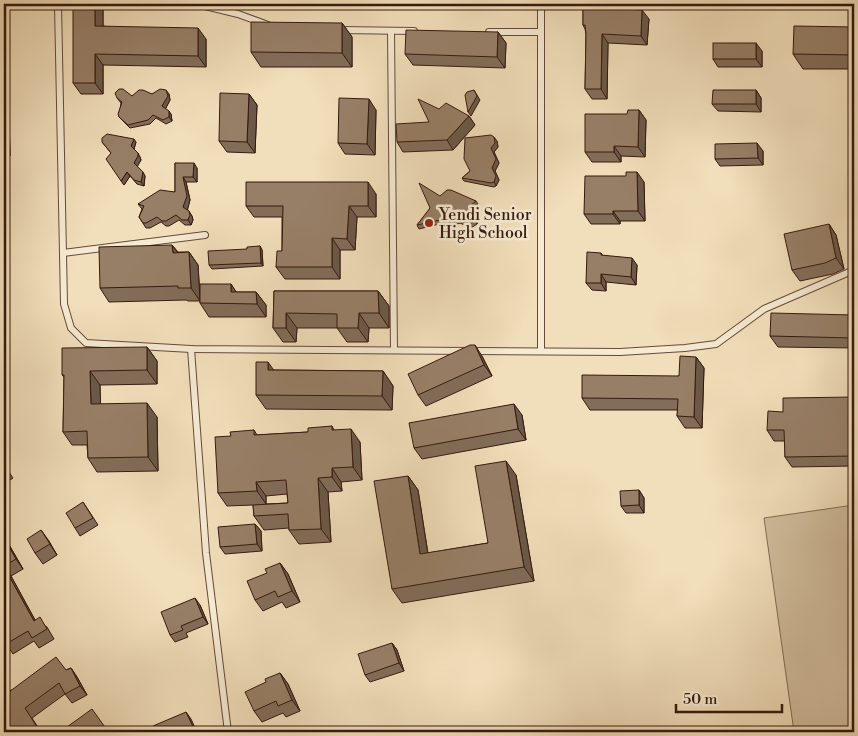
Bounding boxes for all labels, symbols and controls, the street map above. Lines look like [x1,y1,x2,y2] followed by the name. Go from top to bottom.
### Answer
[438,205,532,243] place label: Yendi Senior High School
[423,217,435,229] marker: Yendi Senior High School
[676,681,782,713] scale bar
[683,690,717,709] text: 50 m

